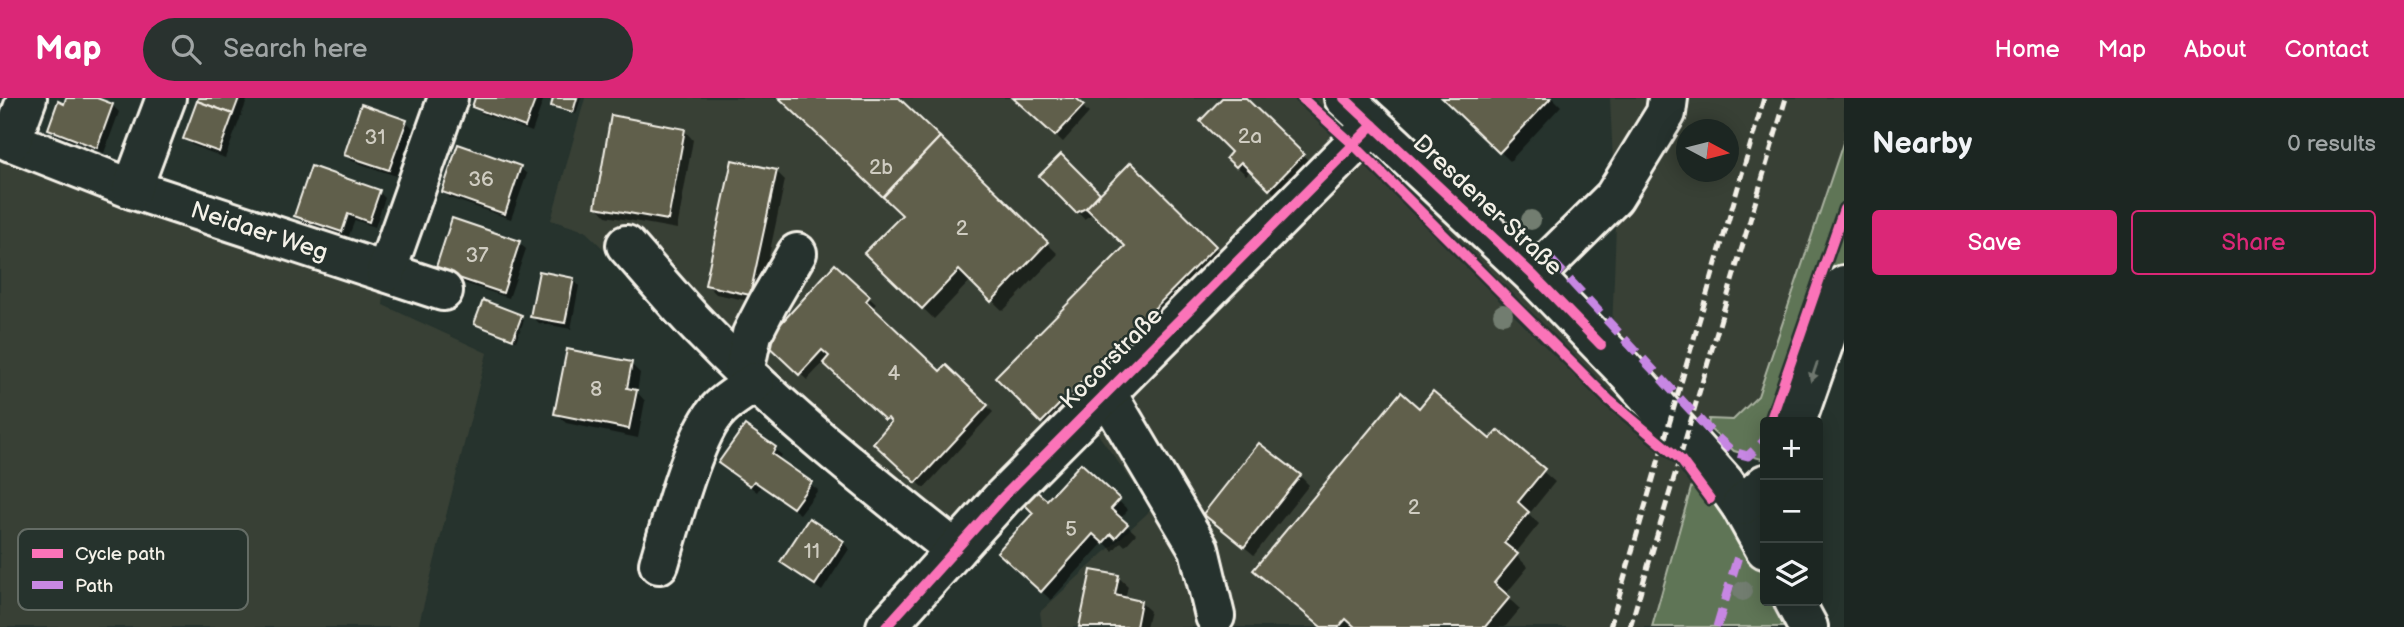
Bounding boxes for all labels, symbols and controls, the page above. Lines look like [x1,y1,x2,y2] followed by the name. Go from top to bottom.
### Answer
[143,18,633,81] search box
[35,29,101,69] text: Map
[167,30,205,68] icon: search
[223,34,367,65] text: Search here
[1995,35,2060,64] text: Home
[2098,35,2146,64] text: Map
[2184,35,2246,64] text: About
[2284,35,2369,64] text: Contact
[1676,119,1739,182] north arrow
[1238,124,1262,149] house number: 2a
[364,125,386,150] house number: 31
[1872,126,1972,162] text: Nearby
[1407,129,1568,282] street label: Dresdener Straße
[2287,130,2376,158] text: 0 results
[869,155,893,180] house number: 2b
[468,167,494,192] house number: 36
[187,195,331,267] street label: Neidaer Weg
[1872,210,2117,275] button: Save
[2131,210,2376,275] button: Share
[956,216,969,241] house number: 2
[465,243,489,268] house number: 37
[1054,301,1168,415] street label: Kocorstraße
[888,361,901,386] house number: 4
[1808,362,1819,383] one-way arrow
[590,377,602,402] house number: 8
[1760,417,1823,606] map controls
[1760,417,1823,480] button: +
[1760,480,1823,543] button: −
[1408,495,1421,520] house number: 2
[1065,517,1077,542] house number: 5
[18,529,248,610] legend
[804,539,820,564] house number: 11
[75,543,165,566] text: Cycle path
[1760,543,1823,606] button: layers
[75,575,113,598] text: Path

